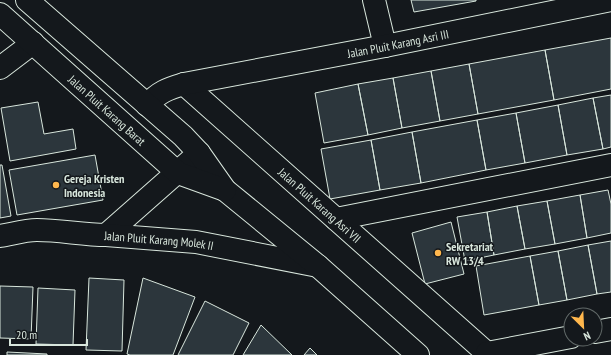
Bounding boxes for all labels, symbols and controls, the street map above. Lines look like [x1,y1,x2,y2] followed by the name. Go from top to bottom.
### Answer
[345,26,450,61] street label: Jalan Pluit Karang Asri III
[65,71,150,149] street label: Jalan Pluit Karang Barat
[275,164,364,246] street label: Jalan Pluit Karang Asri VII
[64,171,124,200] place label: Gereja Kristen Indonesia
[51,180,61,190] marker: Gereja Kristen Indonesia
[103,227,215,253] street label: Jalan Pluit Karang Molek II
[446,239,494,268] place label: Sekretariat RW 13/4
[433,248,443,258] marker: Sekretariat RW 13/4
[563,307,603,347] north arrow
[10,321,87,347] scale bar
[16,327,37,342] text: 20 m
[581,329,593,344] text: N

